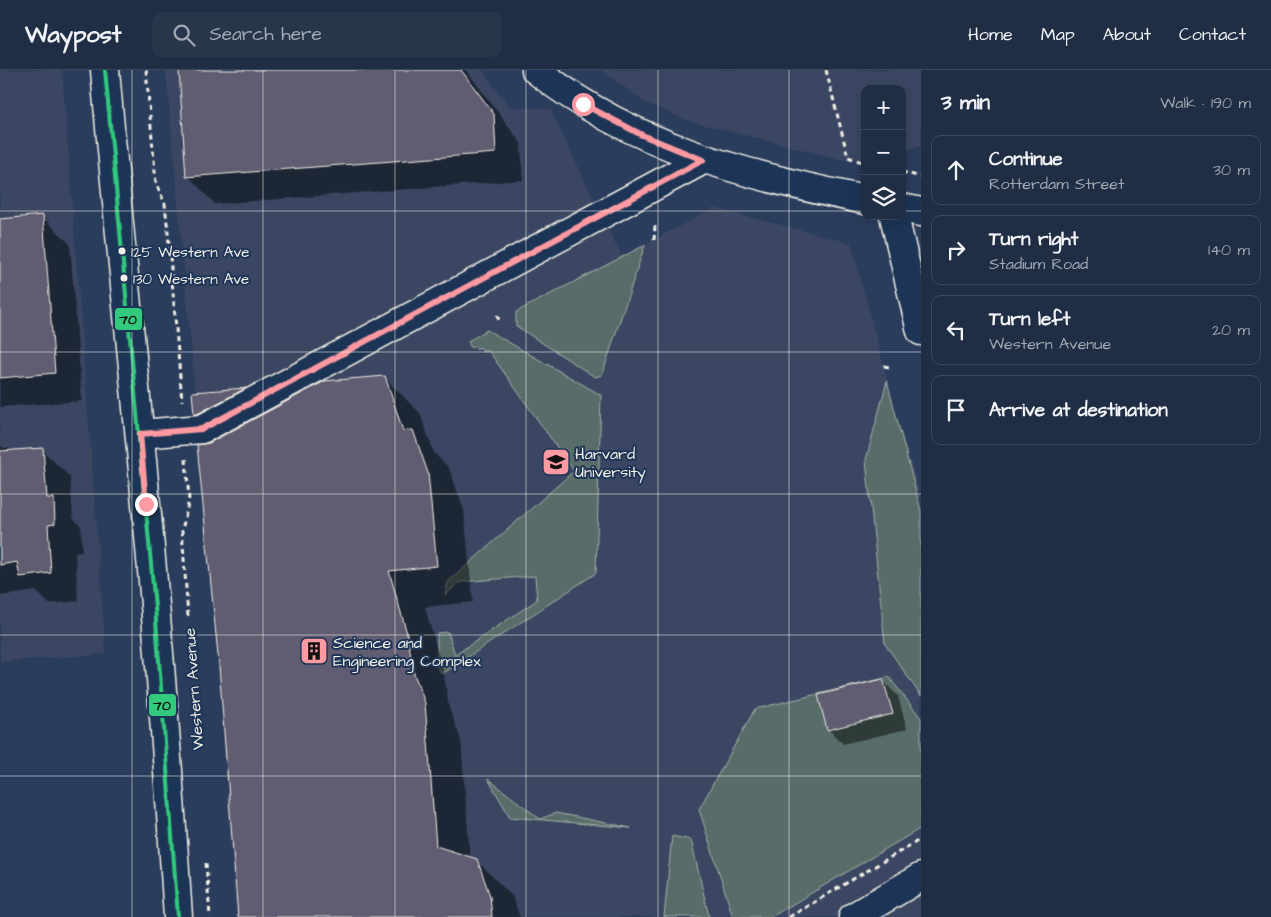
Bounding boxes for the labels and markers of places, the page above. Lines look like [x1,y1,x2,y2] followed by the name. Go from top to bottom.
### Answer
[131,242,249,263] place label: 125 Western Ave
[117,246,127,256] marker: 125 Western Ave
[133,269,249,290] place label: 130 Western Ave
[119,273,129,283] marker: 130 Western Ave
[575,443,646,484] place label: Harvard University
[541,447,571,477] school or university icon: Harvard University
[333,632,481,673] place label: Science and Engineering Complex
[299,636,329,666] building icon: Science and Engineering Complex

